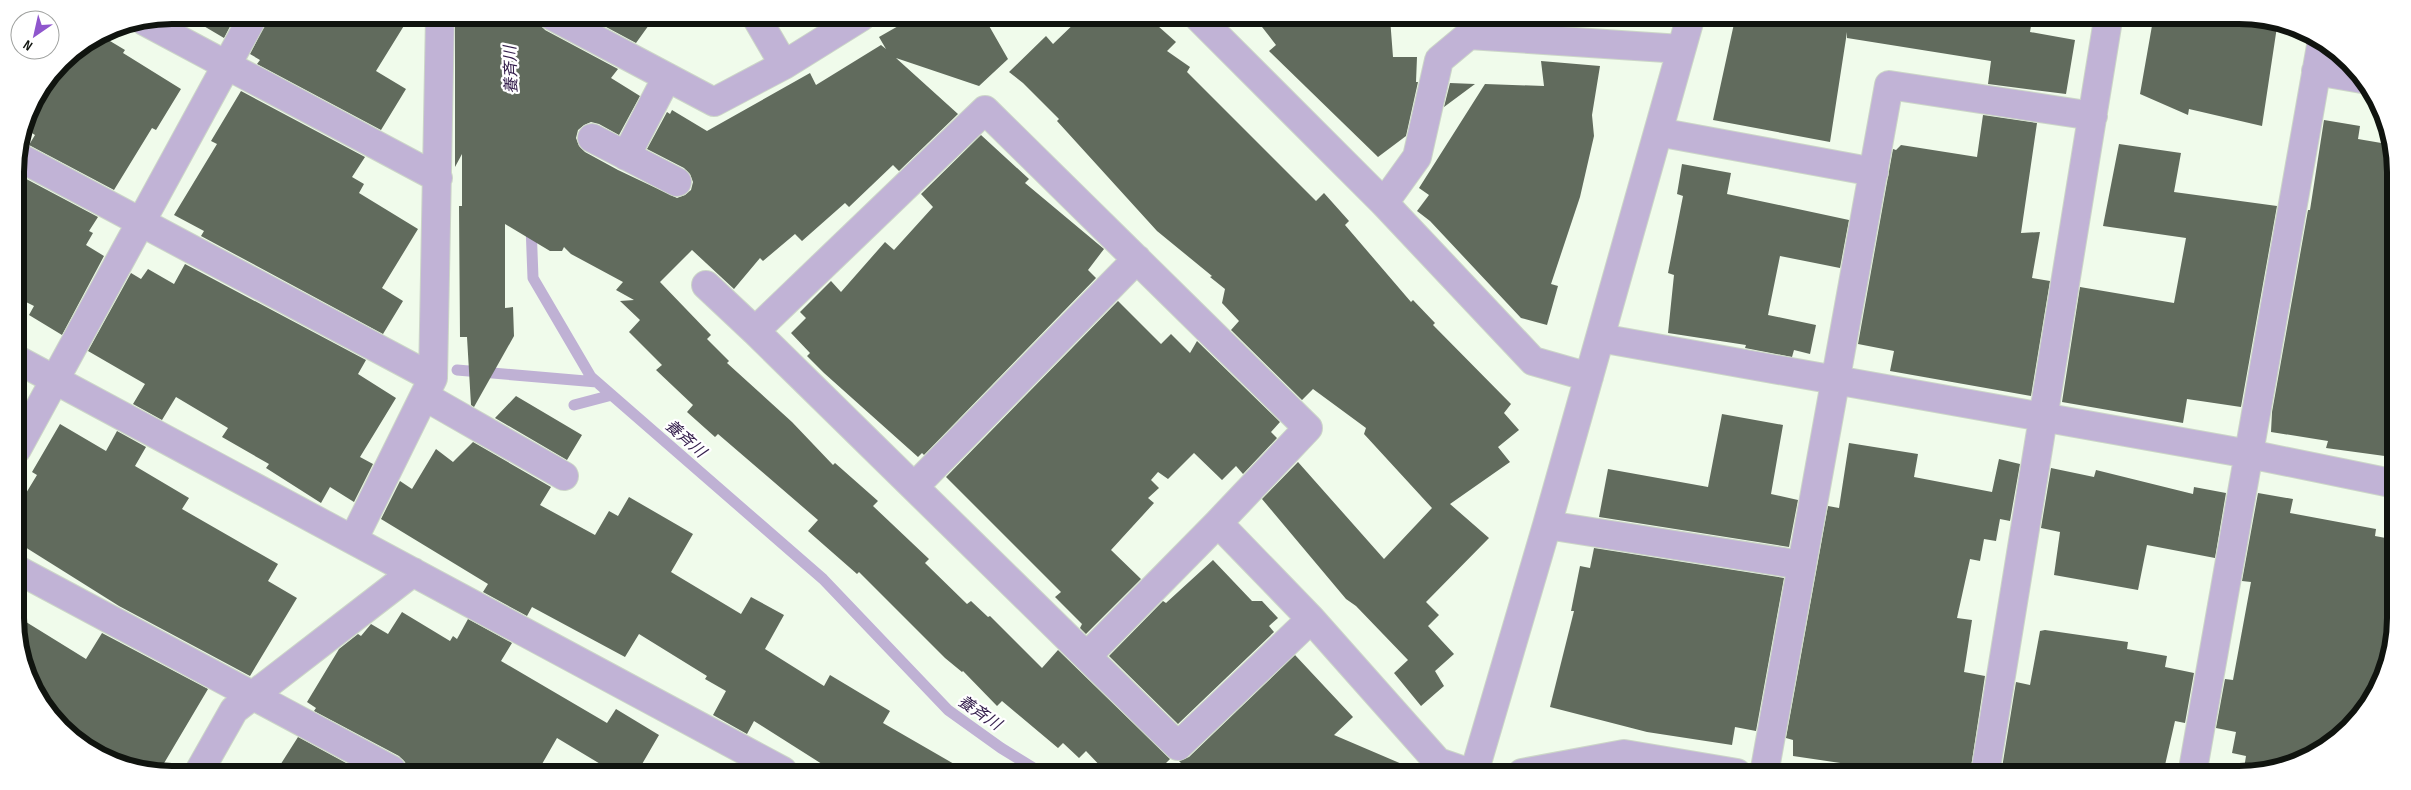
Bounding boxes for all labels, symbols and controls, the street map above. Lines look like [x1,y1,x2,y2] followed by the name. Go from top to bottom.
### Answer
[10,10,60,60] north arrow
[20,36,36,55] text: N
[501,44,522,94] water label: 養斉川
[661,416,711,463] water label: 養斉川
[954,692,1006,736] water label: 養斉川

